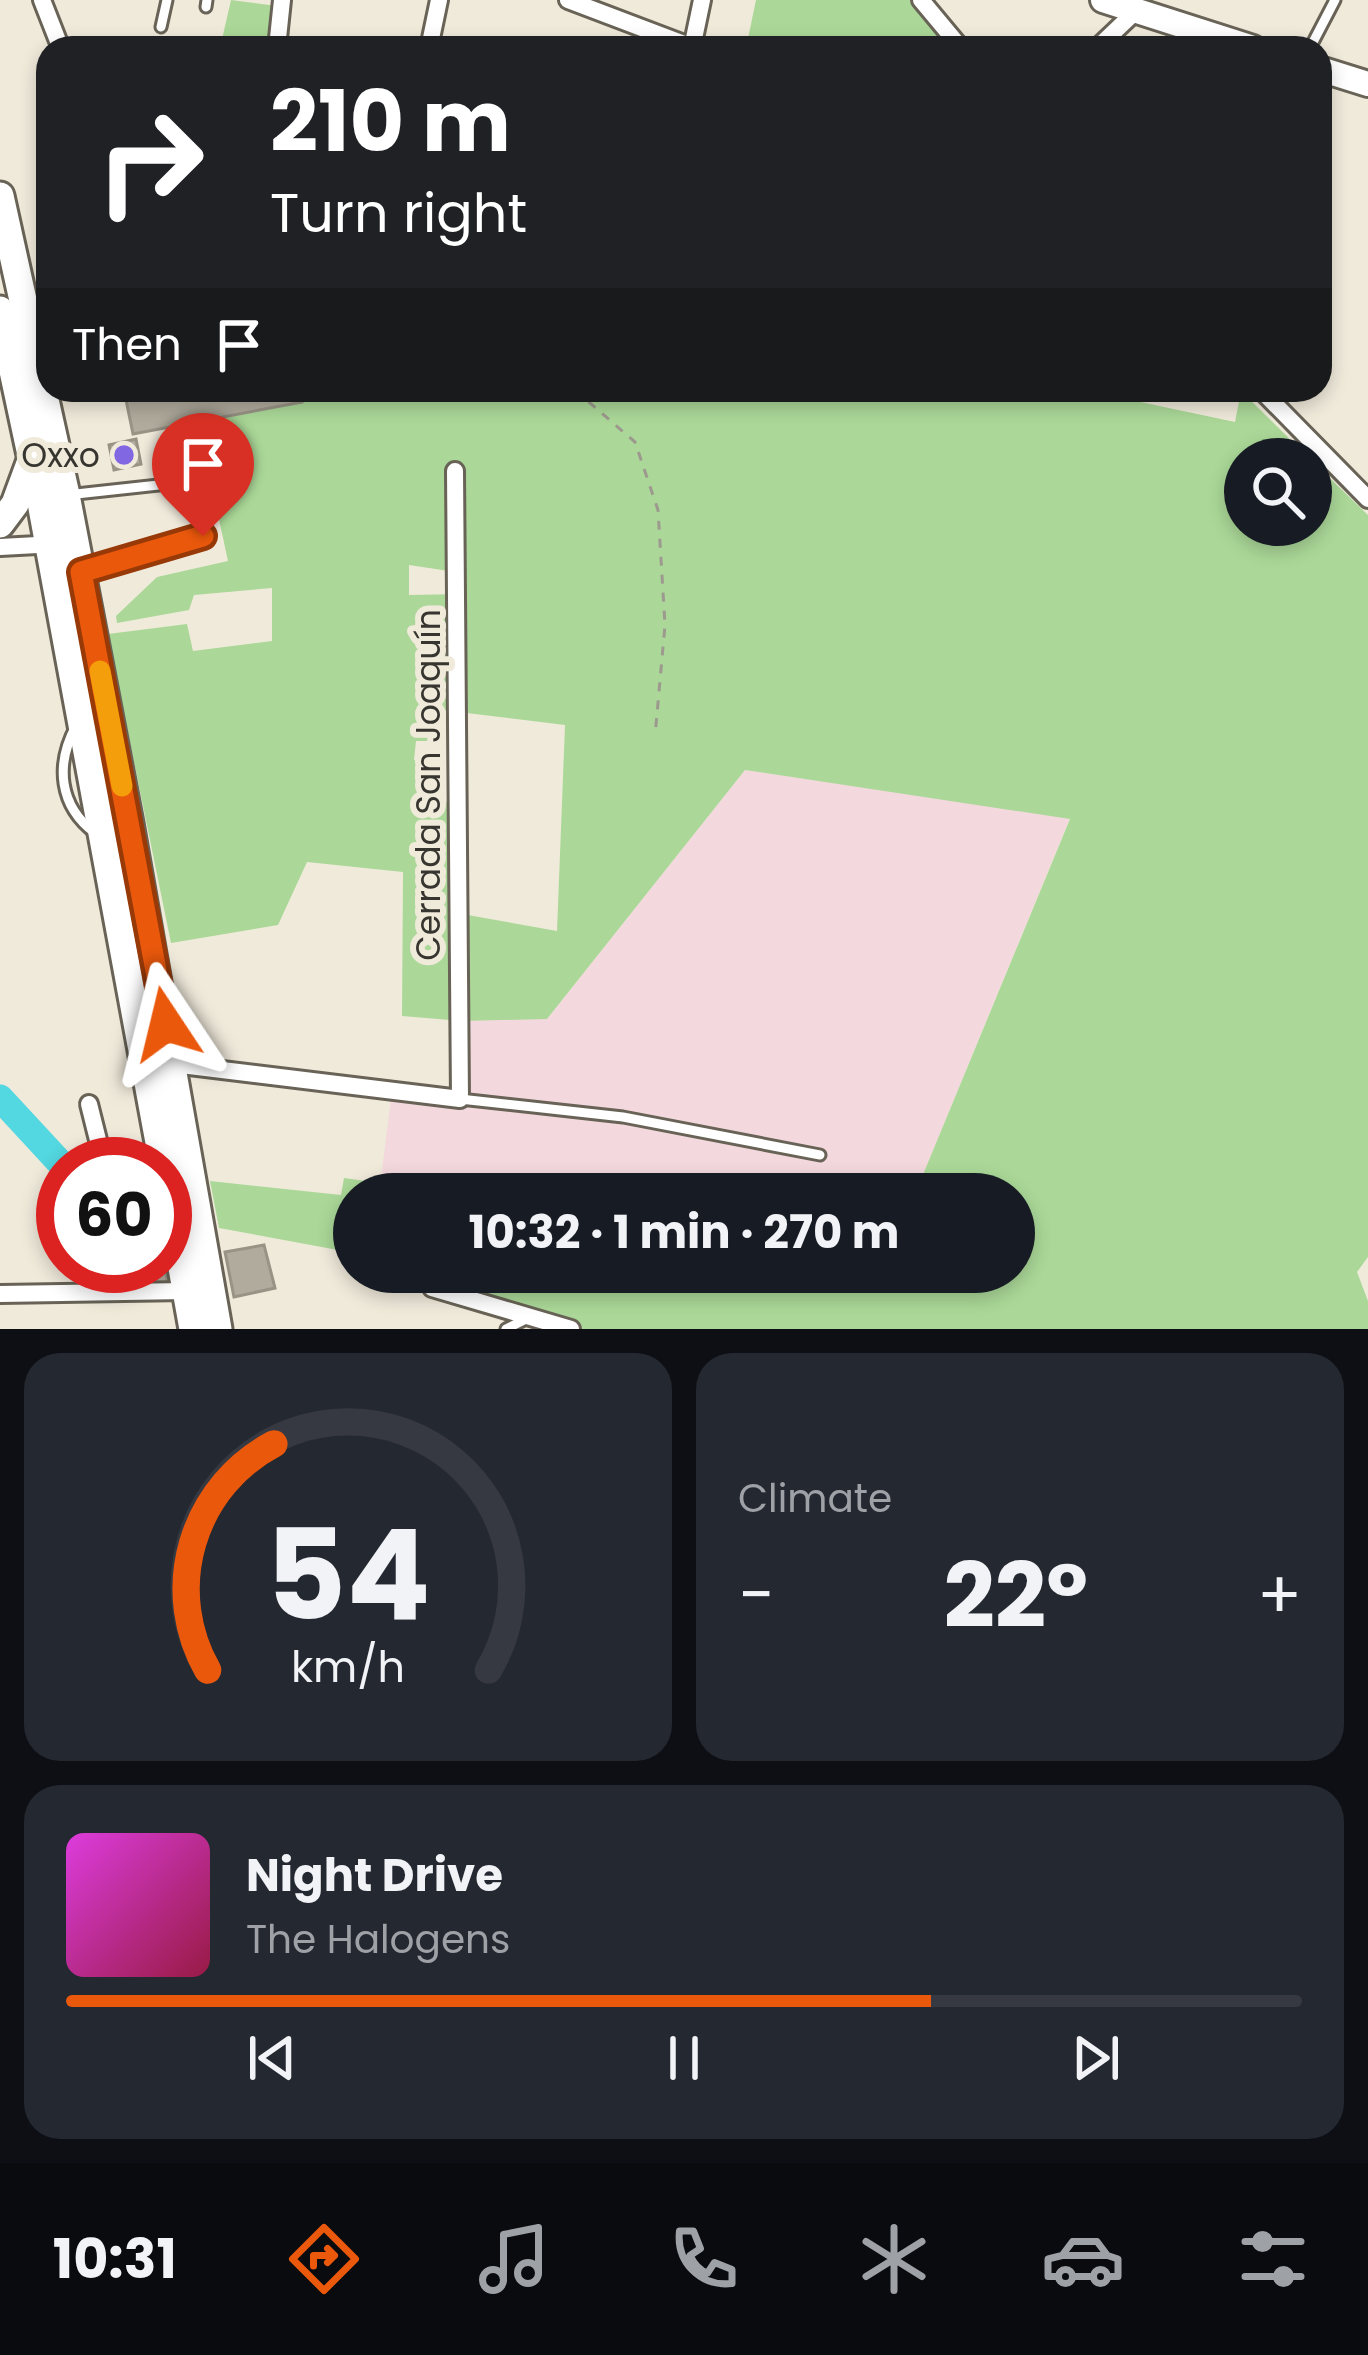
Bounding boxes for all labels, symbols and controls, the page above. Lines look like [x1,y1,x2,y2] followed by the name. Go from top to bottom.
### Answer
[270,63,511,180] text: 210 m
[72,84,228,240] icon: right
[270,175,527,251] text: Turn right
[206,312,272,378] icon: arrive
[72,313,182,376] text: Then
[152,413,254,536] pin
[170,431,236,497] icon: arrive
[21,432,100,479] place label: Oxxo
[1224,438,1332,546] map controls
[1224,438,1332,546] button: search
[111,442,137,468] marker: Oxxo
[405,609,452,961] street label: Cerrada San Joaquín
[103,961,229,1087] position arrow
[36,1137,192,1293] speed limit sign: 60
[468,1201,900,1264] text: 10:32 · 1 min · 270 m
[738,1471,892,1526] text: Climate
[265,1488,431,1663] text: 54
[943,1532,1088,1659] text: 22°
[738,1549,774,1641] text: −
[1257,1549,1302,1641] text: +
[291,1637,405,1697] text: km/h
[246,1844,503,1907] text: Night Drive
[246,1912,510,1967] text: The Halogens
[239,2025,305,2091] icon: previous
[651,2025,717,2091] icon: pause
[1063,2025,1129,2091] icon: next
[282,2217,366,2301] icon: directions
[472,2217,556,2301] icon: music
[662,2217,746,2301] icon: phone
[852,2217,936,2301] icon: climate
[1041,2217,1125,2301] icon: car
[1231,2217,1315,2301] icon: filters
[53,2221,177,2297] text: 10:31

